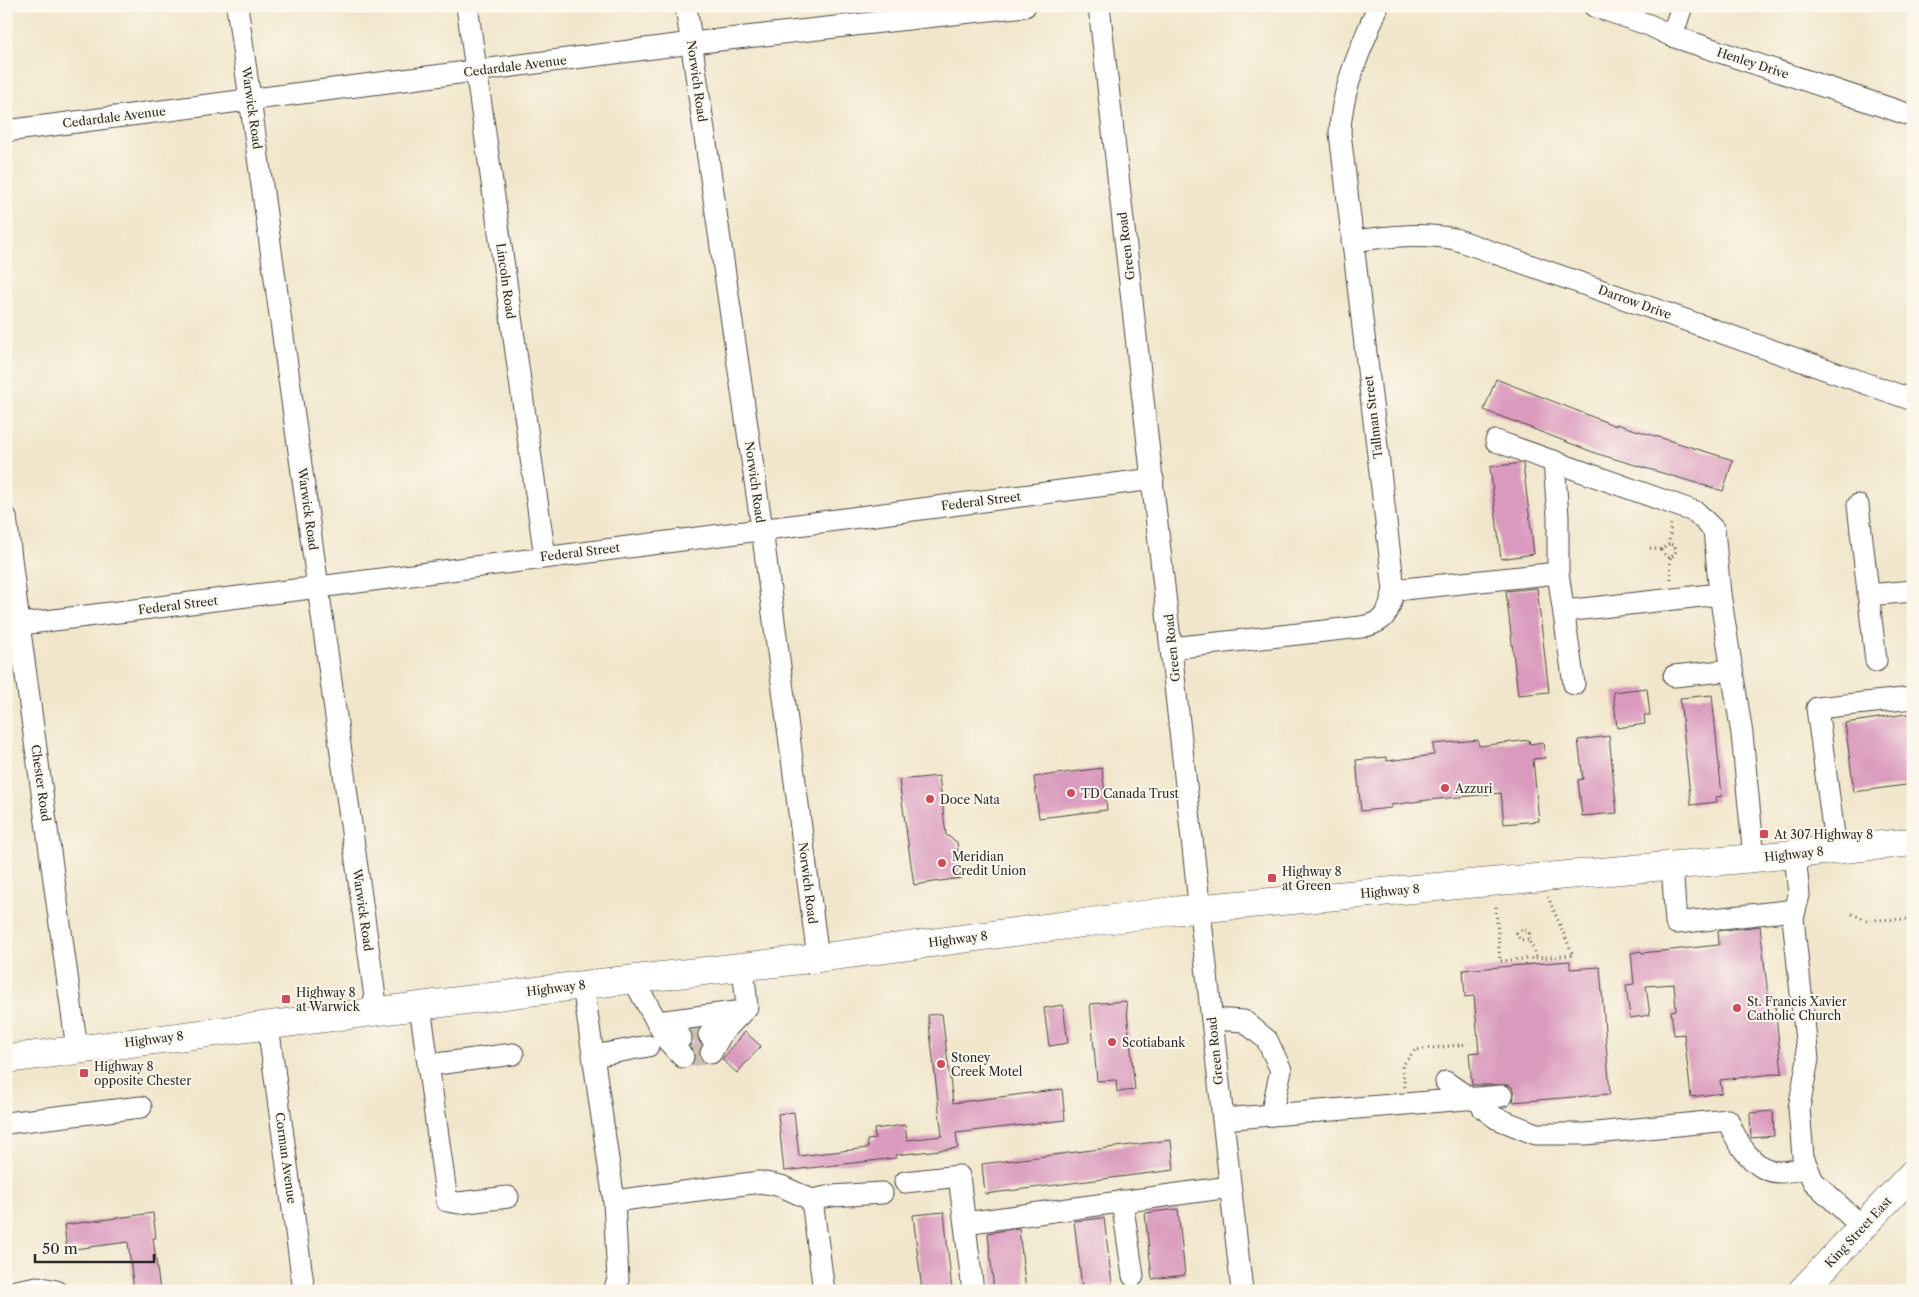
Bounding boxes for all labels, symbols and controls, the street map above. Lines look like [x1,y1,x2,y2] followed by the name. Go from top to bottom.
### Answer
[684,39,710,123] street label: Norwich Road
[1715,44,1791,82] street label: Henley Drive
[463,52,568,80] street label: Cedardale Avenue
[239,65,265,151] street label: Warwick Road
[62,103,167,131] street label: Cedardale Avenue
[1114,210,1138,281] street label: Green Road
[493,242,519,321] street label: Lincoln Road
[1596,282,1674,322] street label: Darrow Drive
[1360,374,1386,459] street label: Tallman Street
[742,440,768,524] street label: Norwich Road
[295,466,321,552] street label: Warwick Road
[940,489,1022,513] street label: Federal Street
[539,540,621,564] street label: Federal Street
[137,593,219,617] street label: Federal Street
[1161,613,1183,683] street label: Green Road
[28,744,54,823] street label: Chester Road
[1454,781,1493,796] place label: Azzuri
[1439,782,1451,794] marker: Azzuri
[1081,786,1180,801] place label: TD Canada Trust
[1065,787,1077,799] marker: TD Canada Trust
[940,792,1000,807] place label: Doce Nata
[924,793,936,805] marker: Doce Nata
[1773,827,1873,842] place label: At 307 Highway 8
[1758,828,1770,840] marker: At 307 Highway 8
[796,841,821,925] street label: Norwich Road
[1764,843,1824,865] street label: Highway 8
[952,849,1027,878] place label: Meridian Credit Union
[936,857,948,869] marker: Meridian Credit Union
[1282,864,1342,893] place label: Highway 8 at Green
[350,867,376,953] street label: Warwick Road
[1266,872,1278,884] marker: Highway 8 at Green
[1360,881,1420,901] street label: Highway 8
[927,928,989,950] street label: Highway 8
[525,977,587,999] street label: Highway 8
[296,985,361,1014] place label: Highway 8 at Warwick
[280,993,292,1005] marker: Highway 8 at Warwick
[1747,994,1847,1023] place label: St. Francis Xavier Catholic Church
[1731,1002,1743,1014] marker: St. Francis Xavier Catholic Church
[1204,1016,1226,1086] street label: Green Road
[123,1028,185,1050] street label: Highway 8
[1122,1035,1186,1050] place label: Scotiabank
[1106,1036,1118,1048] marker: Scotiabank
[951,1050,1023,1079] place label: Stoney Creek Motel
[935,1058,947,1070] marker: Stoney Creek Motel
[94,1059,191,1088] place label: Highway 8 opposite Chester
[78,1067,90,1079] marker: Highway 8 opposite Chester
[272,1111,300,1205] street label: Corman Avenue
[1821,1193,1895,1270] street label: King Street East
[35,1232,154,1264] scale bar
[42,1239,78,1258] text: 50 m

